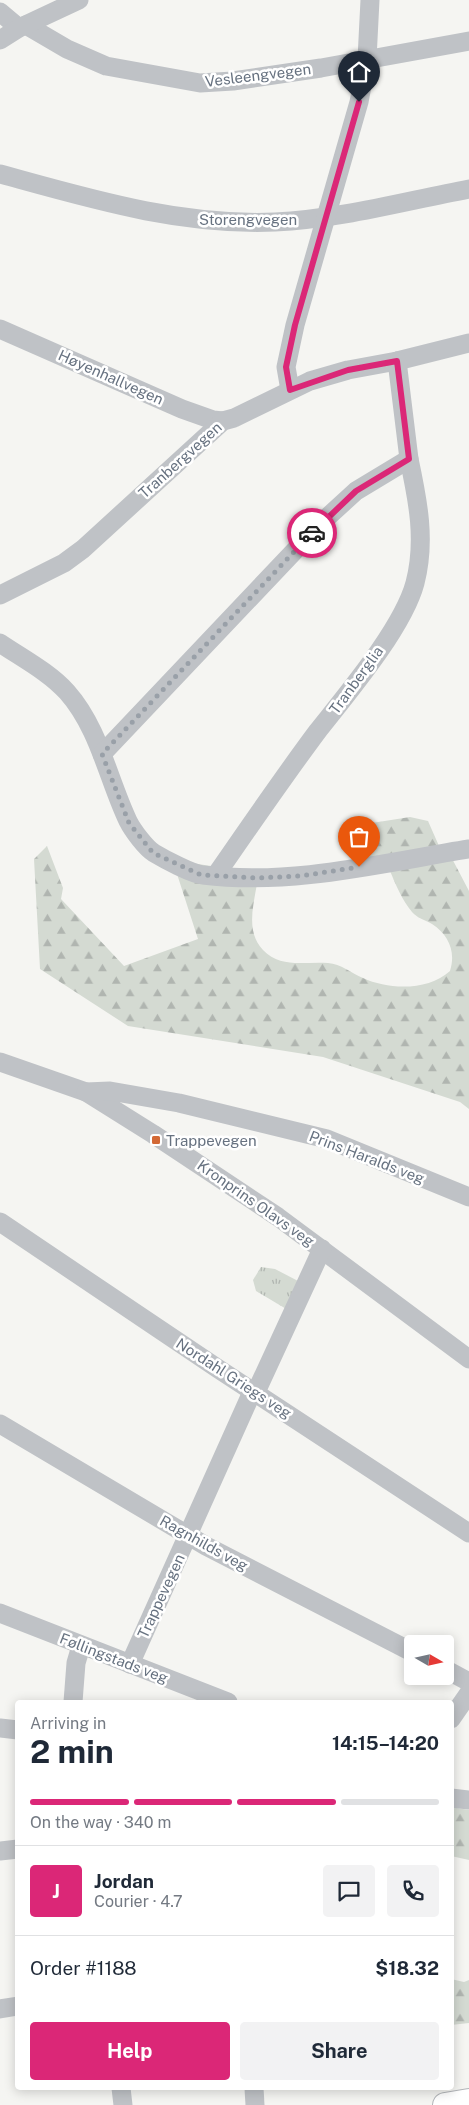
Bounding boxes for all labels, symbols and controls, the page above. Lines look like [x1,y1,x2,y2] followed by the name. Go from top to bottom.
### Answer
[338,51,380,102] pin
[345,58,373,86] icon: home
[204,60,312,90] street label: Vesleengvegen
[199,211,297,228] street label: Storengvegen
[56,346,166,408] street label: Høyenhallvegen
[135,418,225,502] street label: Tranbergvegen
[287,508,337,558] courier
[298,519,326,547] icon: car
[326,643,386,717] street label: Tranberglia
[338,816,380,867] pin
[345,823,373,851] icon: bag
[307,1127,427,1187] street label: Prins Haralds veg
[166,1132,257,1149] place label: Trappevegen
[150,1134,162,1146] marker: Trappevegen
[194,1156,318,1250] street label: Kronprins Olavs veg
[173,1334,295,1422] street label: Nordahl Griegs veg
[157,1512,251,1574] street label: Ragnhilds veg
[134,1551,188,1641] street label: Trappevegen
[57,1630,171,1686] street label: Føllingstads veg
[404,1635,454,1685] north arrow
[404,1635,454,1685] map controls
[30,1714,106,1733] text: Arriving in
[332,1732,439,1754] text: 14:15–14:20
[30,1733,114,1770] text: 2 min
[30,1813,171,1832] text: On the way · 340 m
[323,1865,375,1917] button: chat
[387,1865,439,1917] button: phone
[94,1870,154,1892] text: Jordan
[52,1880,60,1902] text: J
[94,1892,183,1911] text: Courier · 4.7
[30,1957,137,1979] text: Order #1188
[375,1957,439,1979] text: $18.32
[30,2022,230,2080] button: Help
[240,2022,439,2080] button: Share

